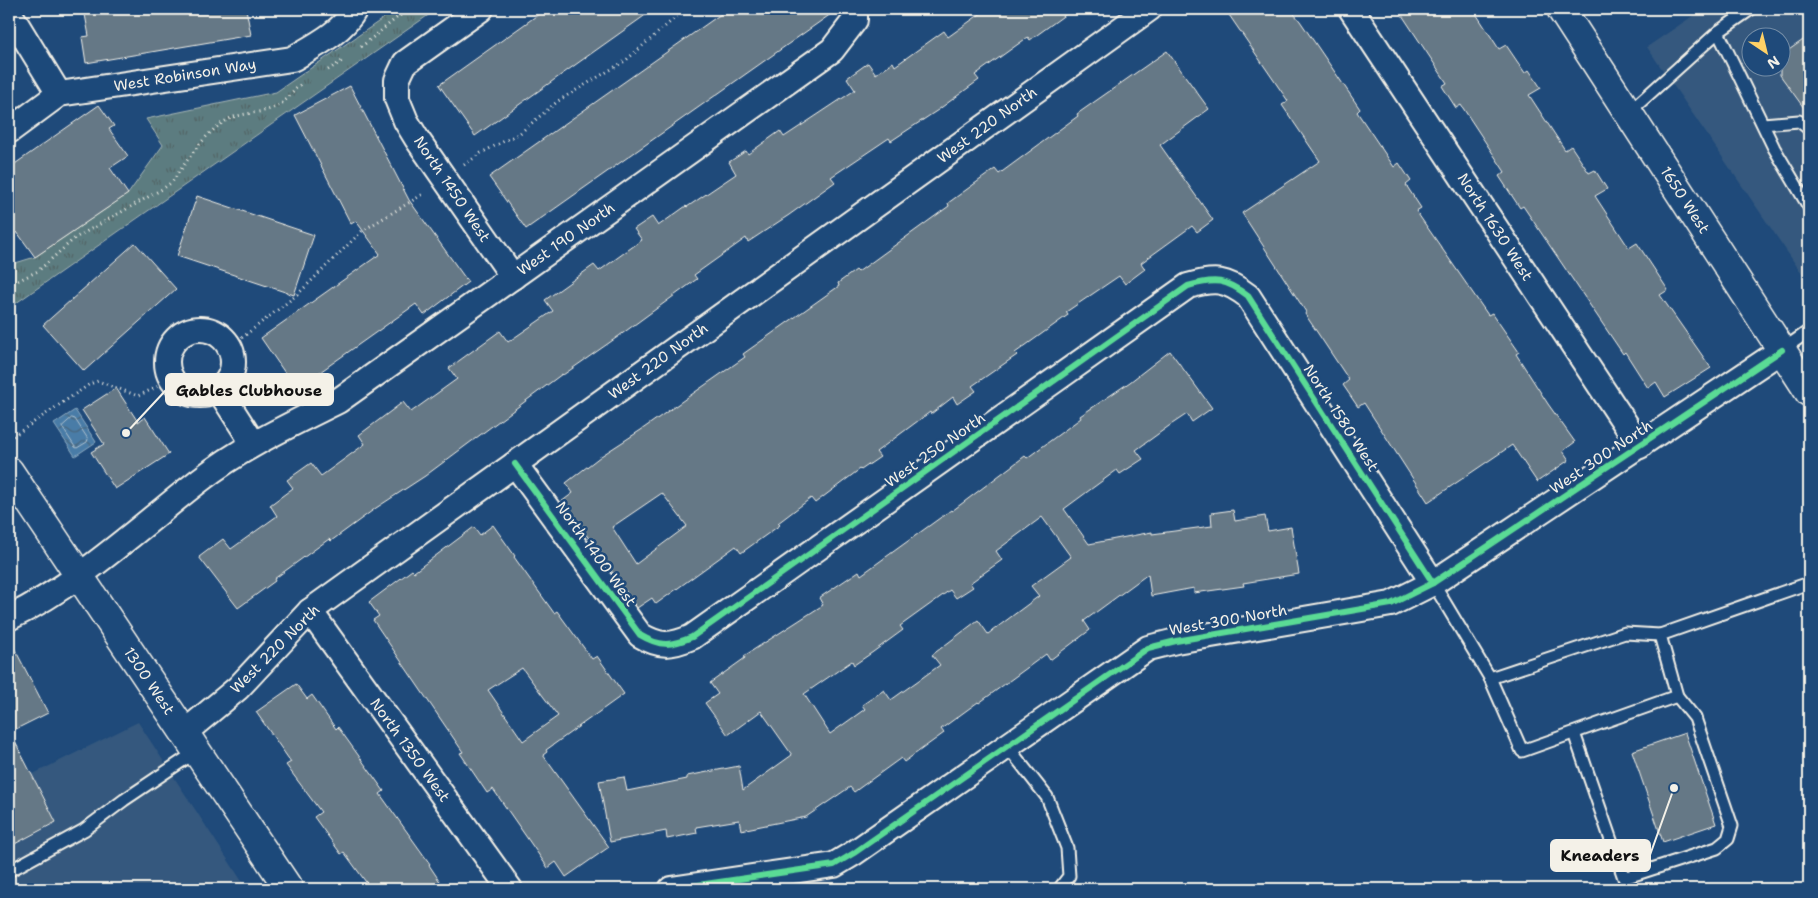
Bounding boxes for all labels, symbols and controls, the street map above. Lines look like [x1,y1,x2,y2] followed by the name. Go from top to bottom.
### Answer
[1740,28,1790,78] north arrow
[1764,52,1783,73] text: N
[112,54,258,96] street label: West Robinson Way
[933,82,1041,168] street label: West 220 North
[409,132,495,246] street label: North 1450 West
[1656,163,1714,237] street label: 1650 West
[1453,169,1537,285] street label: North 1630 West
[513,198,619,280] street label: West 190 North
[604,318,712,404] street label: West 220 North
[1299,361,1383,475] street label: North 1580 West
[166,374,333,405] callout: Gables Clubhouse
[176,380,323,401] text: Gables Clubhouse
[881,408,989,492] street label: West 250 North
[1546,415,1656,499] street label: West 300 North
[551,497,641,611] street label: North 1400 West
[226,600,324,698] street label: West 220 North
[1167,600,1289,640] street label: West 300 North
[119,643,179,719] street label: 1300 West
[366,694,454,806] street label: North 1350 West
[1551,840,1650,871] callout: Kneaders
[1561,845,1639,866] text: Kneaders

